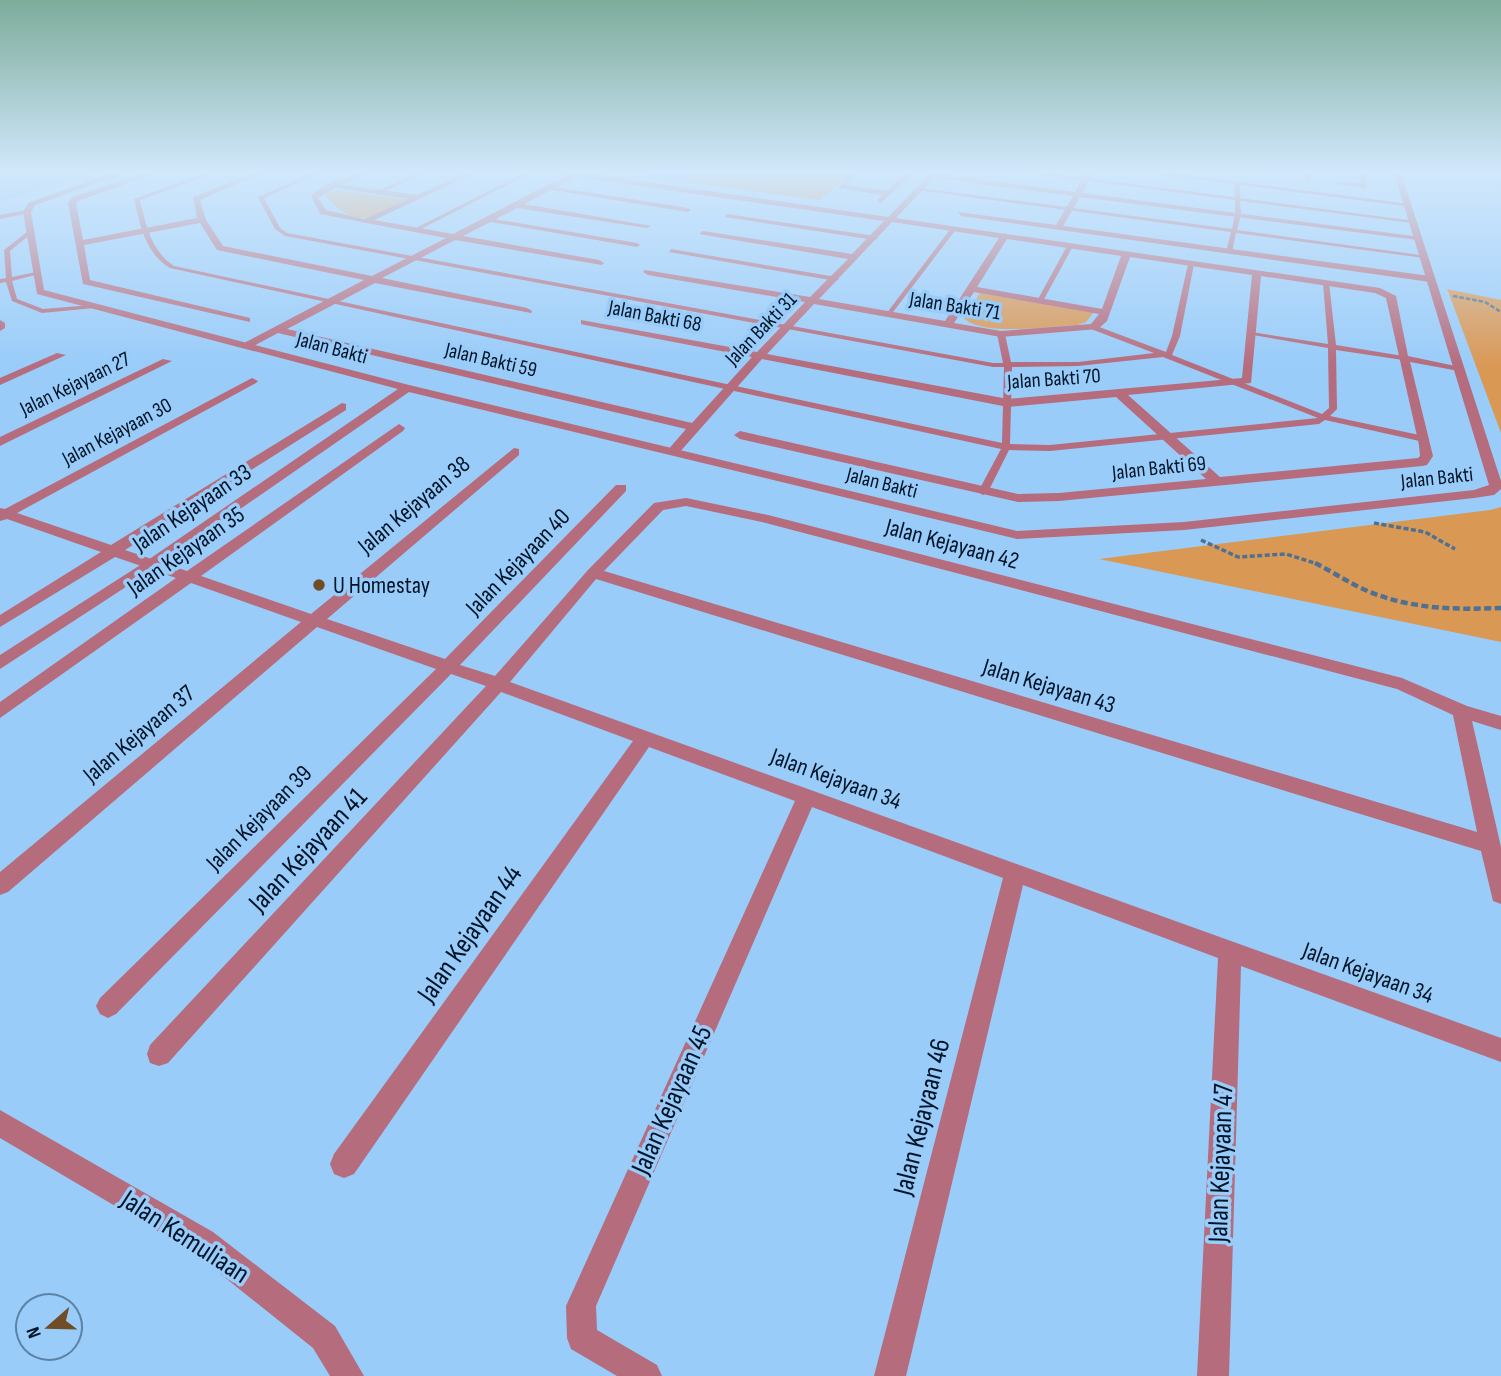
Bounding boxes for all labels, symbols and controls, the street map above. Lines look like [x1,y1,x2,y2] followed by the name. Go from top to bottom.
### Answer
[907,286,1003,326] street label: Jalan Bakti 71
[719,287,802,372] street label: Jalan Bakti 31
[605,295,704,337] street label: Jalan Bakti 68
[293,326,370,369] street label: Jalan Bakti
[442,337,539,383] street label: Jalan Bakti 59
[15,346,135,422] street label: Jalan Kejayaan 27
[1005,363,1102,395] street label: Jalan Bakti 70
[57,393,176,472] street label: Jalan Kejayaan 30
[351,450,476,561] street label: Jalan Kejayaan 38
[1110,451,1207,485] street label: Jalan Bakti 69
[126,458,257,559] street label: Jalan Kejayaan 33
[843,462,920,504] street label: Jalan Bakti
[1399,462,1474,494] street label: Jalan Bakti
[121,500,250,603] street label: Jalan Kejayaan 35
[459,502,576,622] street label: Jalan Kejayaan 40
[881,512,1022,576] street label: Jalan Kejayaan 42
[333,571,430,600] place label: U Homestay
[311,577,327,593] marker: U Homestay
[978,652,1119,720] street label: Jalan Kejayaan 43
[77,679,201,790] street label: Jalan Kejayaan 37
[766,742,905,816] street label: Jalan Kejayaan 34
[199,759,318,878] street label: Jalan Kejayaan 39
[241,781,374,920] street label: Jalan Kejayaan 41
[410,859,530,1010] street label: Jalan Kejayaan 44
[1298,936,1437,1010] street label: Jalan Kejayaan 34
[624,1020,719,1180] street label: Jalan Kejayaan 45
[886,1035,957,1200] street label: Jalan Kejayaan 46
[1202,1083,1240,1244] street label: Jalan Kejayaan 47
[114,1183,255,1291] street label: Jalan Kemuliaan
[14,1292,84,1362] north arrow
[22,1324,47,1341] text: N

